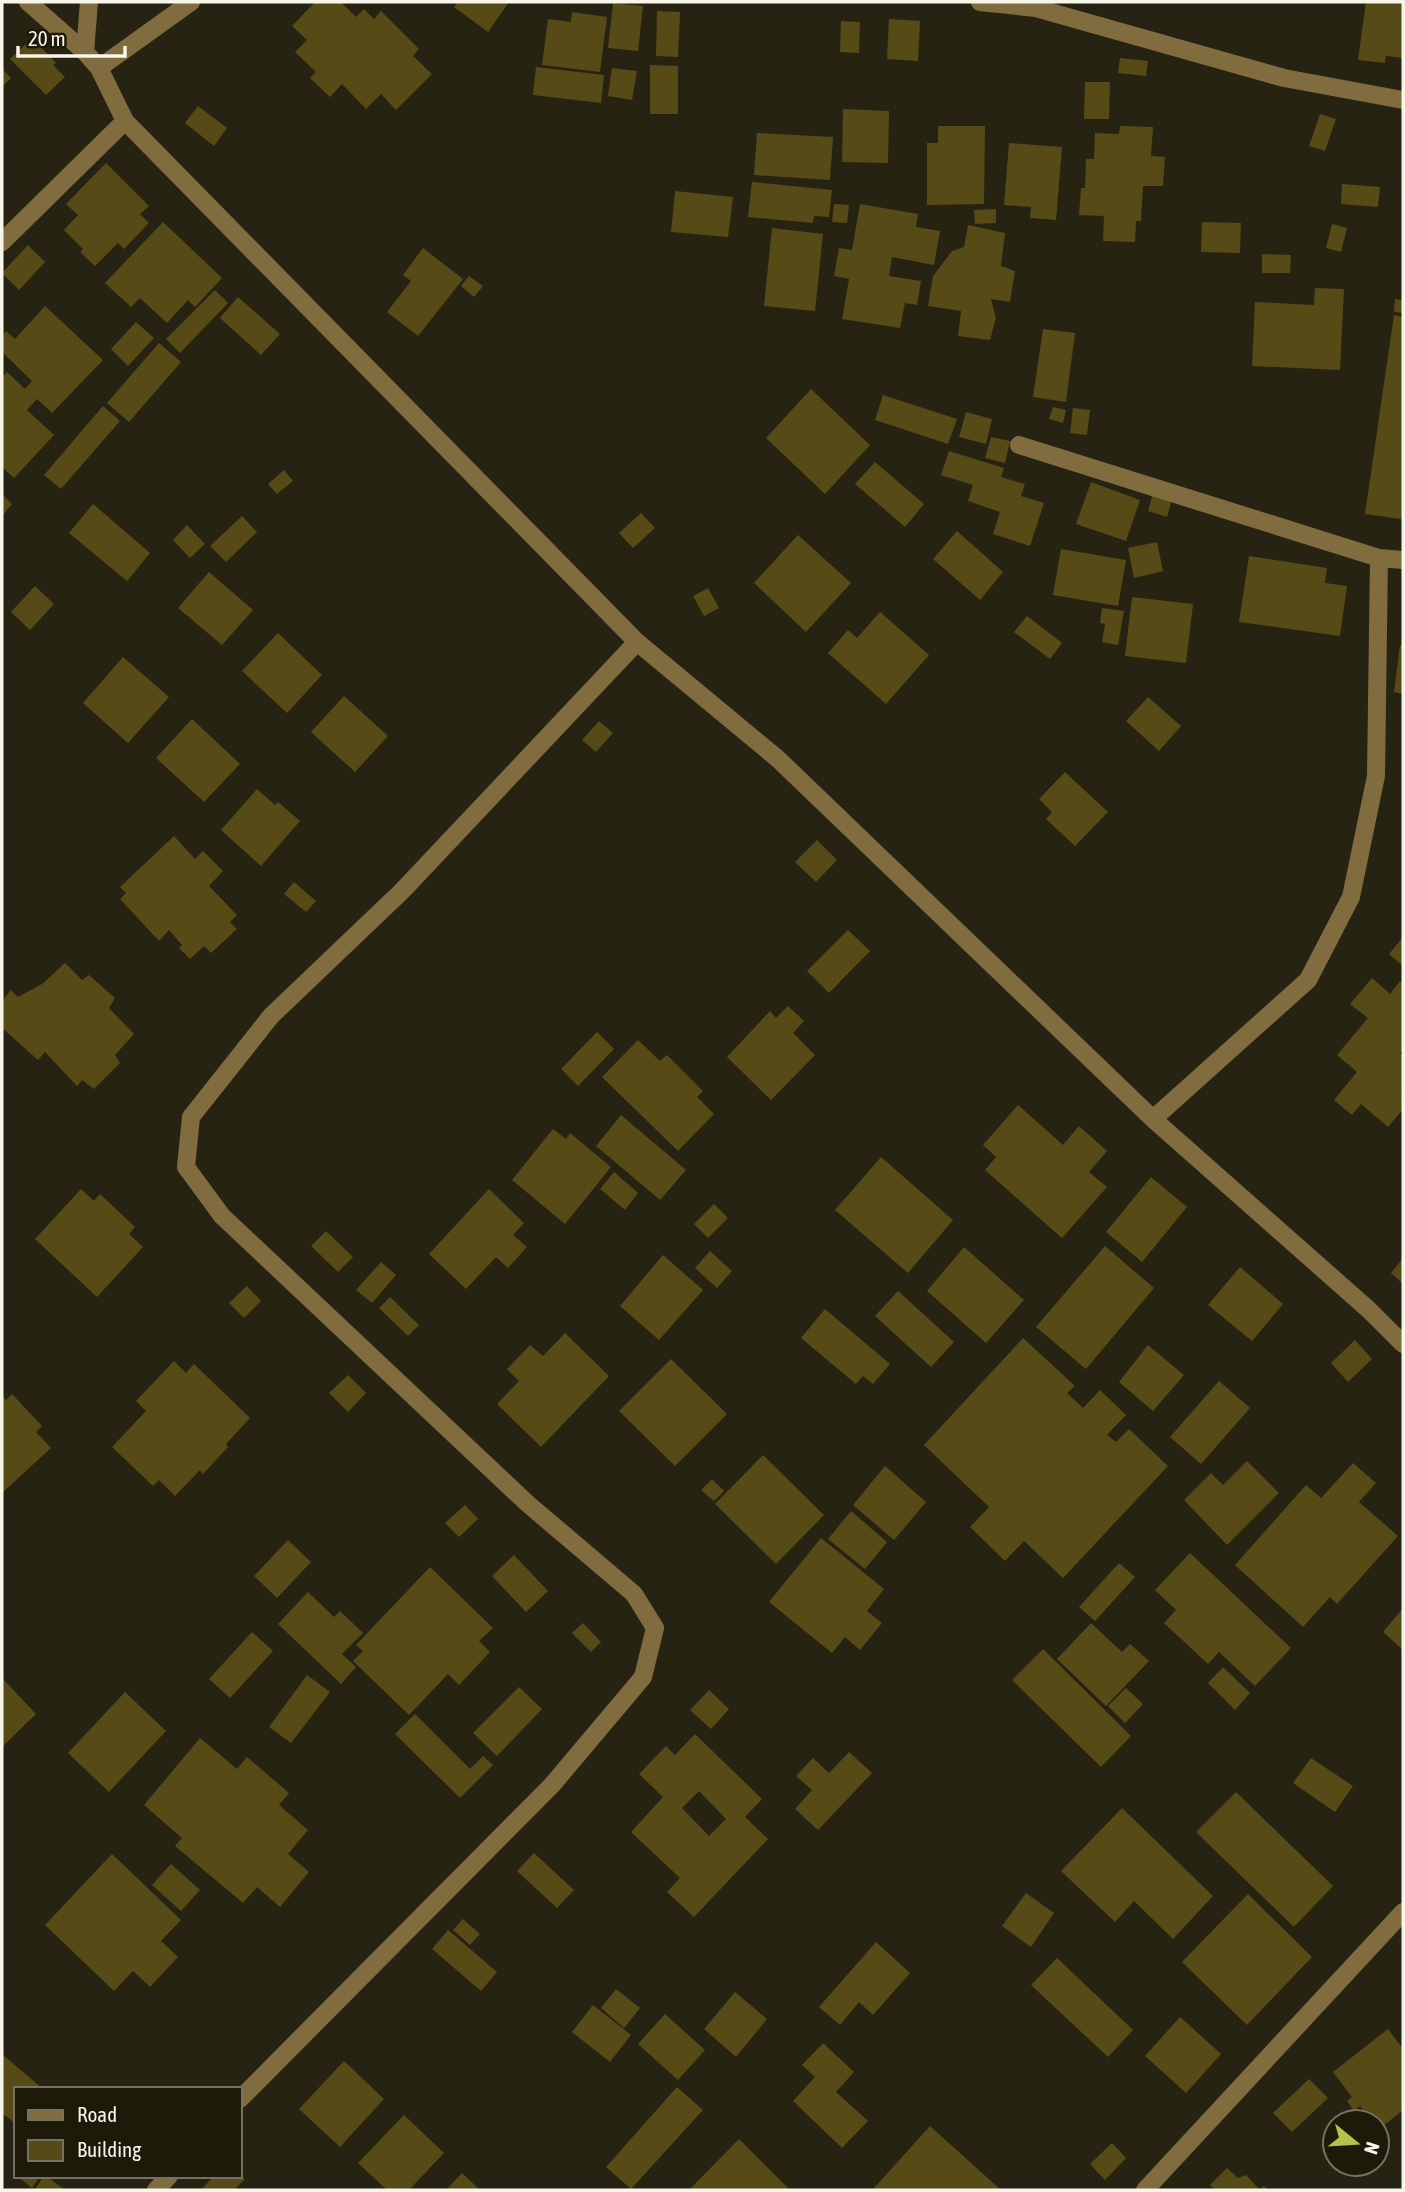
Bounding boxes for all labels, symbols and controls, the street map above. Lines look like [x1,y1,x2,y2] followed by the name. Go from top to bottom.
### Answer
[18,14,124,58] scale bar
[28,26,66,50] text: 20 m
[14,2087,242,2178] legend
[77,2102,117,2126] text: Road
[1321,2108,1391,2178] north arrow
[77,2137,141,2161] text: Building
[1360,2140,1384,2157] text: N

